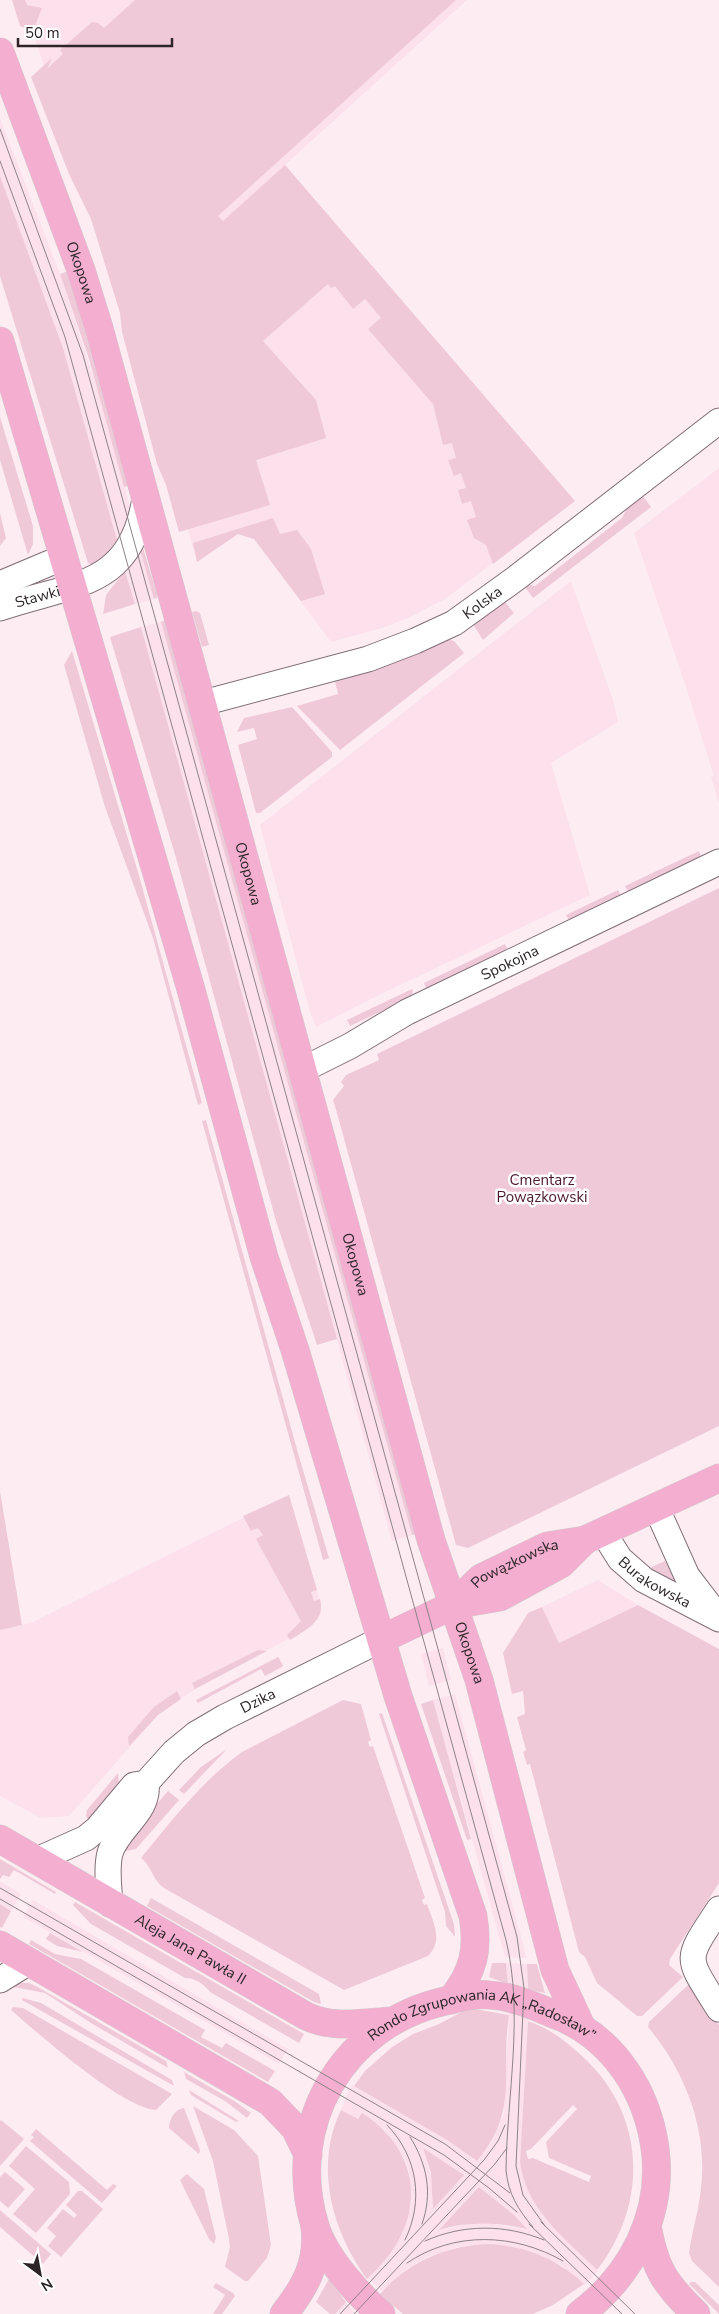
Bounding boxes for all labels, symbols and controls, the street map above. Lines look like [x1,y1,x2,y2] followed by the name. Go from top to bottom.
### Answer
[18,15,171,47] scale bar
[25,23,60,43] text: 50 m
[61,239,101,306] street label: Okopowa
[13,581,62,613] street label: Stawki
[458,581,506,624] street label: Kolska
[230,840,267,907] street label: Okopowa
[477,940,542,985] street label: Spokojna
[497,1170,587,1207] park label: Cmentarz Powązkowski
[337,1230,374,1298] street label: Okopowa
[466,1534,560,1593] street label: Powązkowska
[614,1552,694,1613] street label: Burakowska
[450,1619,490,1686] street label: Okopowa
[237,1684,279,1718] street label: Dzika
[131,1909,250,1989] street label: Aleja Jana Pawła II
[363,1984,600,2045] text: Rondo Zgrupowania AK „Radosław”
[360,2032,604,2050] street label: Rondo Zgrupowania AK „Radosław”
[15,2249,65,2299] north arrow
[37,2274,56,2295] text: N

